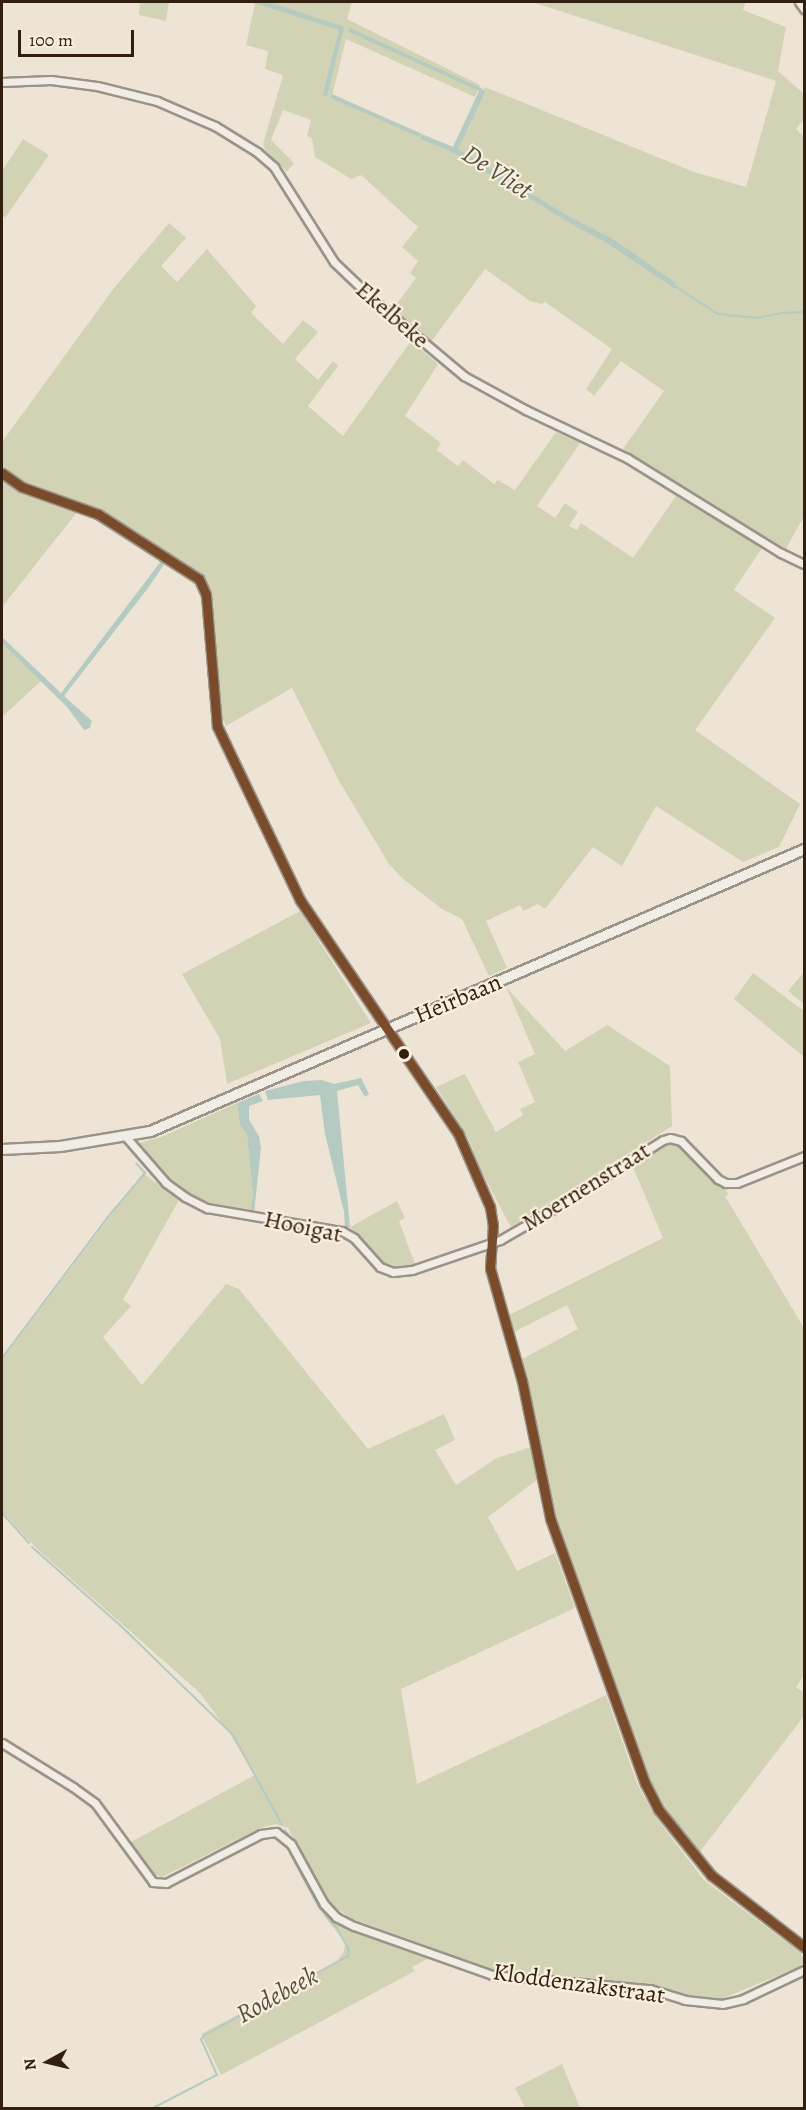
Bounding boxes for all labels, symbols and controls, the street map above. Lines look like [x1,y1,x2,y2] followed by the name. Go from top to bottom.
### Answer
[21,18,136,56] scale bar
[29,28,73,52] text: 100 m
[457,138,537,206] water label: De Vliet
[350,275,434,355] street label: Ekelbeke
[410,968,506,1030] street label: Heirbaan
[398,1048,410,1060] unlabelled marker
[517,1136,655,1238] street label: Moernenstraat
[261,1205,345,1249] street label: Hooigat
[491,1958,667,2010] street label: Kloddenzakstraat
[231,1960,323,2030] water label: Rodebeek
[18,2032,78,2092] north arrow
[18,2057,42,2072] text: N

